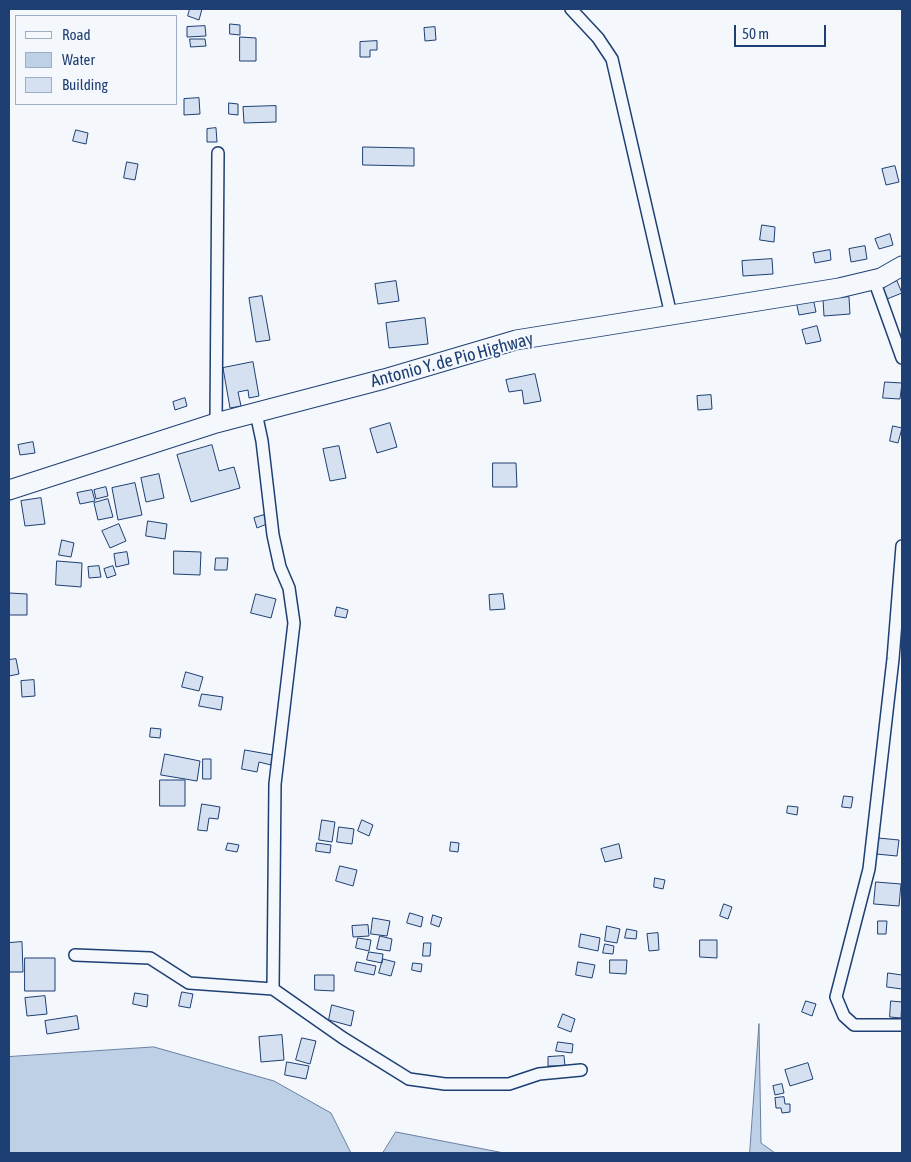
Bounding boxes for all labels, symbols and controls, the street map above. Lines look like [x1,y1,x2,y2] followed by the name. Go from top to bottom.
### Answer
[15,15,178,105] legend
[736,15,828,47] scale bar
[742,25,769,42] text: 50 m
[62,26,91,43] text: Road
[62,51,95,68] text: Water
[62,76,108,93] text: Building
[368,328,536,392] street label: Antonio Y. de Pio Highway

